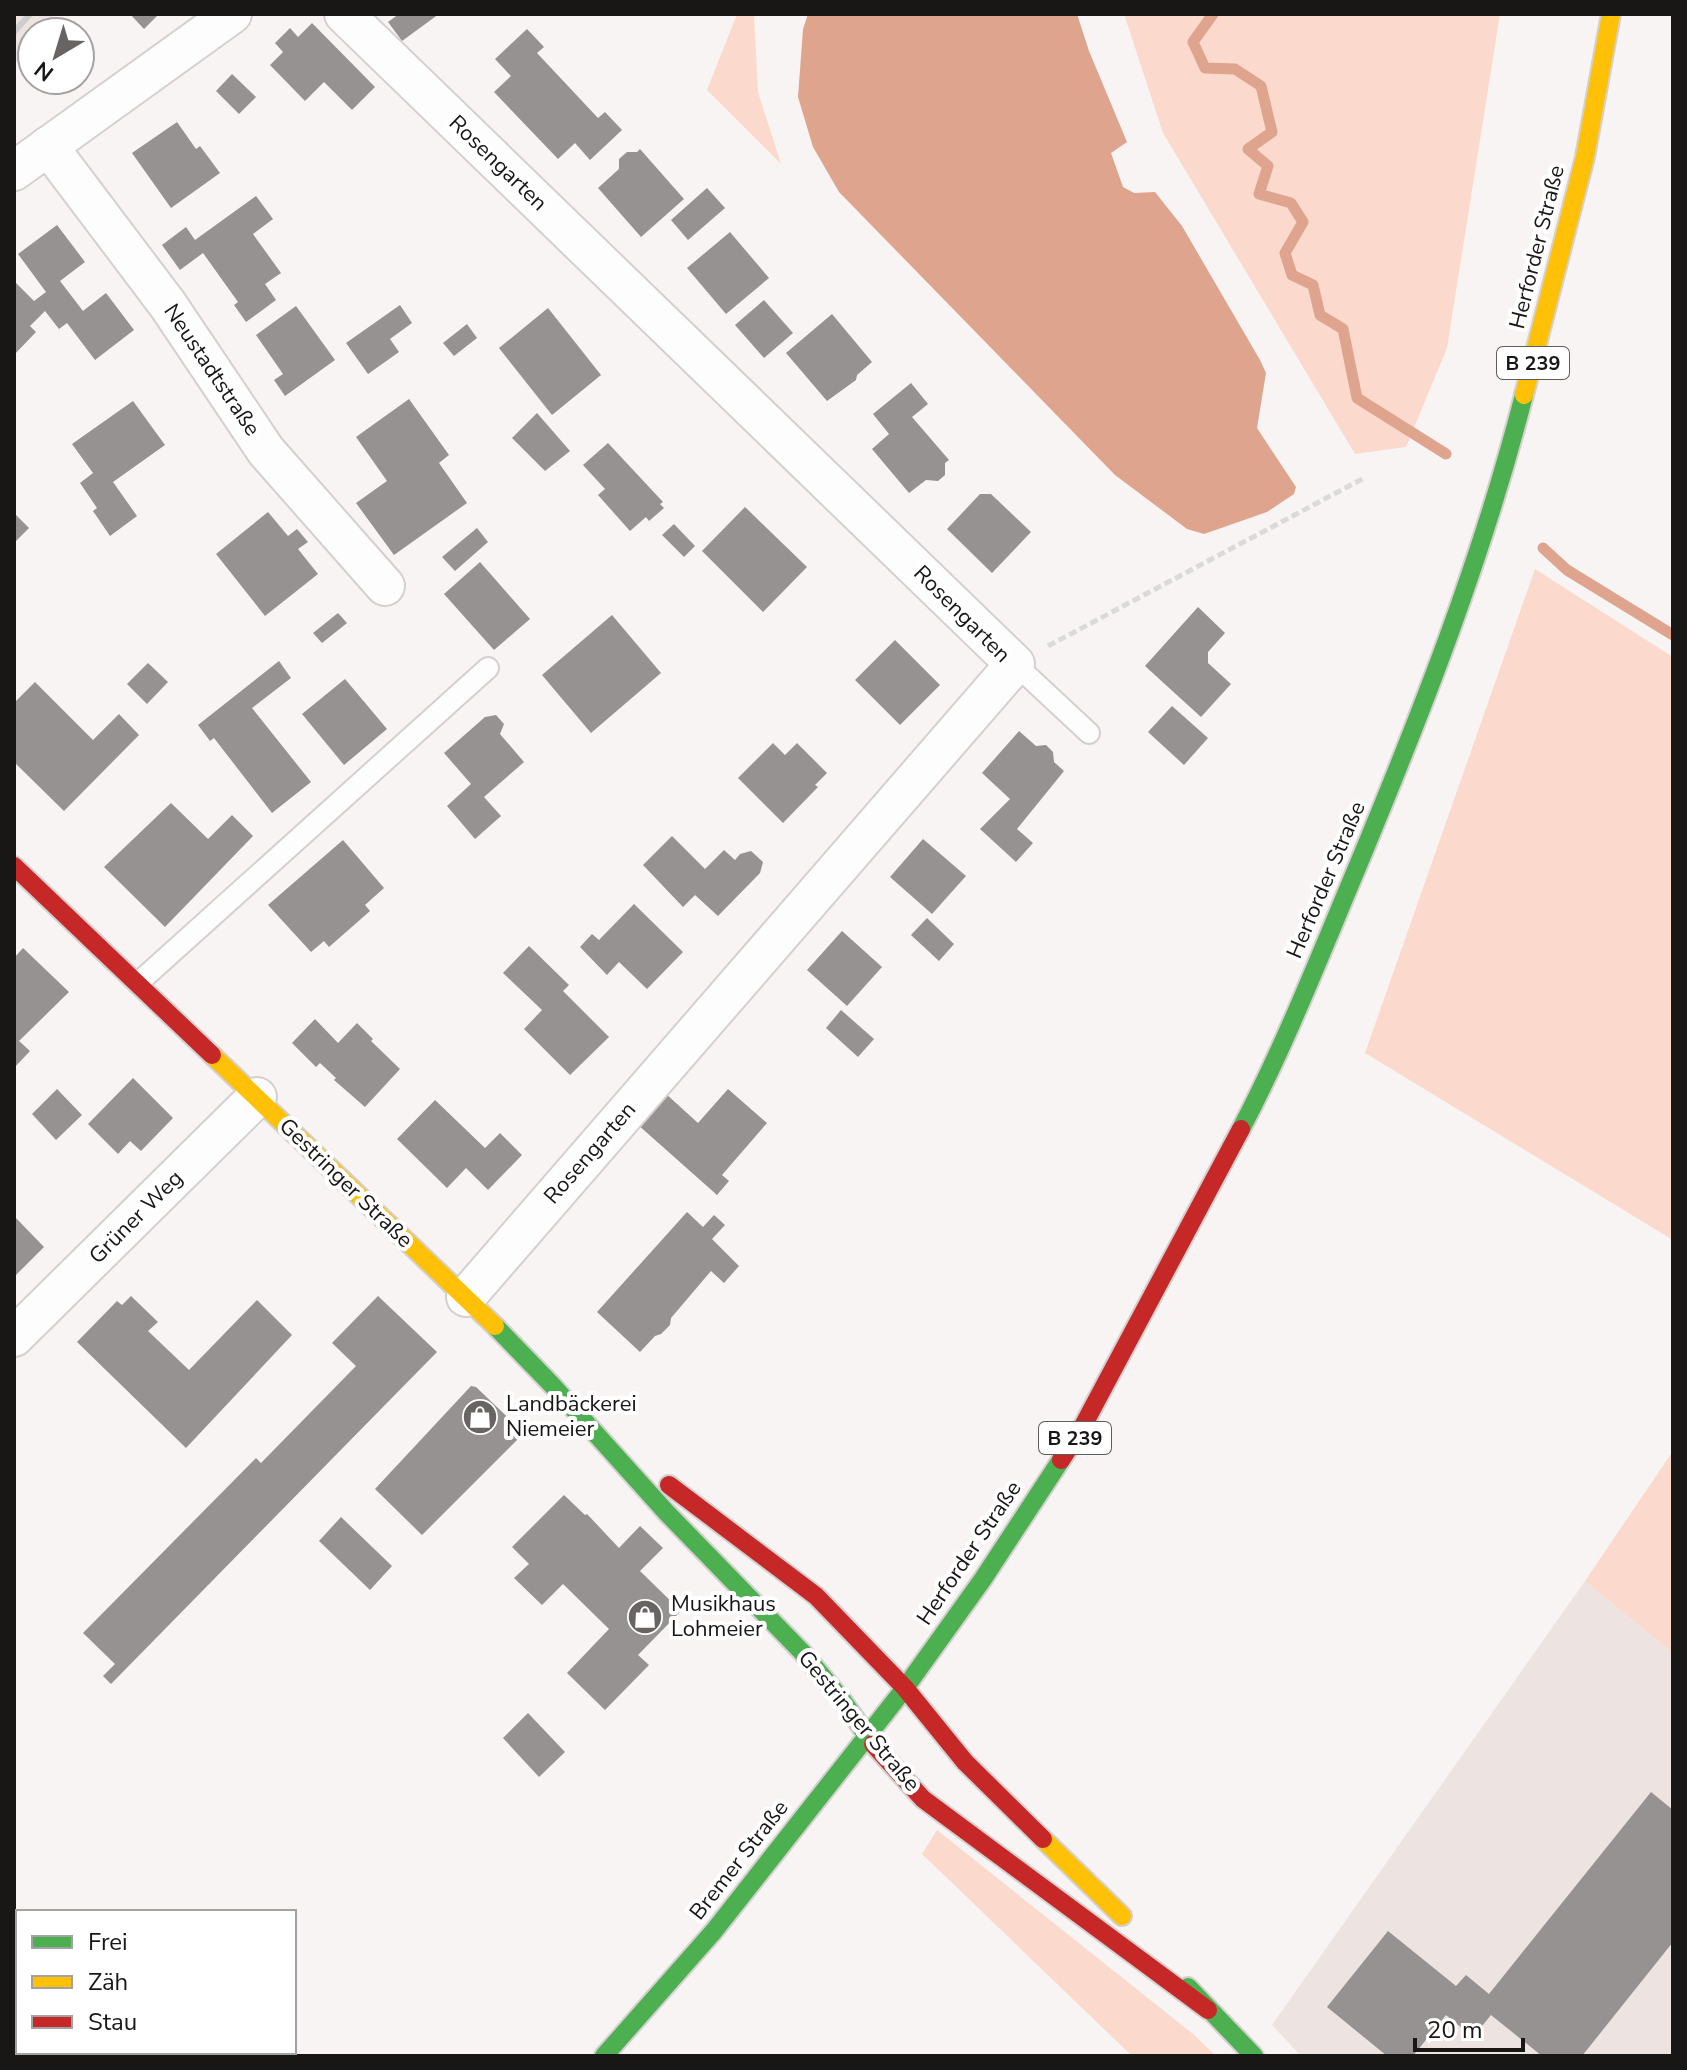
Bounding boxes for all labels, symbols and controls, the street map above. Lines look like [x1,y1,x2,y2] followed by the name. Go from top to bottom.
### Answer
[16,16,96,96] north arrow
[29,54,60,88] text: N
[442,108,554,218] street label: Rosengarten
[1502,162,1572,332] street label: Herforder Straße
[157,298,267,442] street label: Neustadtstraße
[1497,347,1569,379] road number: B 239
[907,559,1017,669] street label: Rosengarten
[1279,797,1373,963] street label: Herforder Straße
[537,1096,643,1210] street label: Rosengarten
[273,1111,419,1255] street label: Gestringer Straße
[82,1163,190,1271] street label: Grüner Weg
[506,1389,637,1444] place label: Landbäckerei Niemeier
[461,1398,499,1436] shop icon: Landbäckerei Niemeier
[1039,1422,1111,1454] road number: B 239
[910,1475,1028,1631] street label: Herforder Straße
[671,1589,776,1644] place label: Musikhaus Lohmeier
[626,1598,664,1636] shop icon: Musikhaus Lohmeier
[791,1644,927,1798] street label: Gestringer Straße
[683,1794,795,1926] street label: Bremer Straße
[16,1910,296,2054] legend
[88,1926,128,1958] text: Frei
[88,1966,128,1998] text: Zäh
[1415,2002,1523,2052] scale bar
[88,2006,137,2038] text: Stau
[1427,2014,1483,2046] text: 20 m

